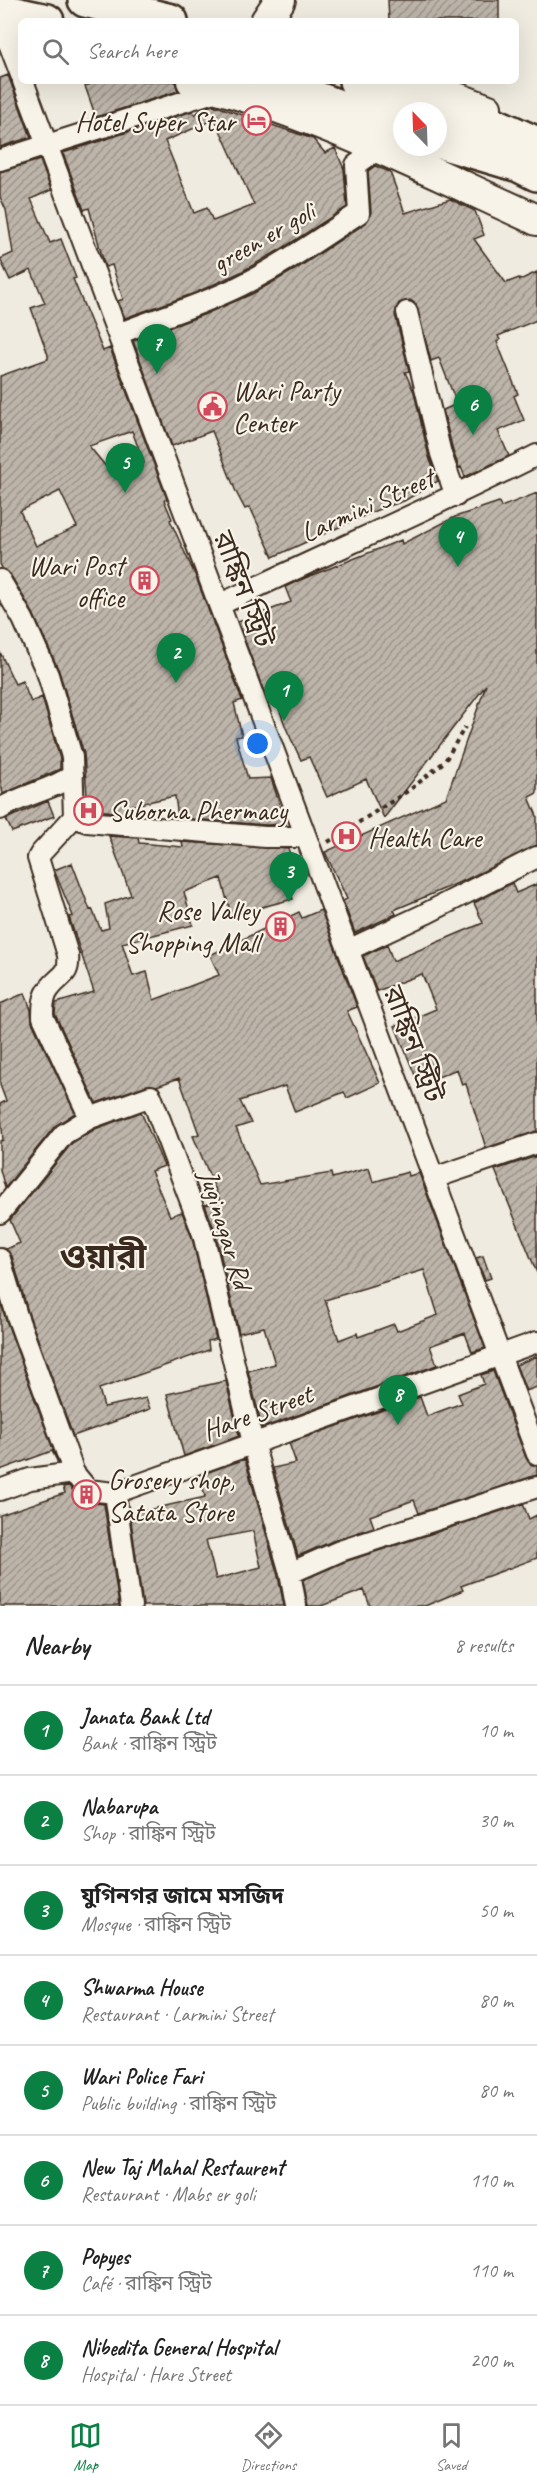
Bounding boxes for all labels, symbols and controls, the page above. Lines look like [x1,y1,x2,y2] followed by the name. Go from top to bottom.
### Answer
[18,18,519,84] search box
[39,35,72,68] icon: search
[87,37,177,65] text: Search here
[393,102,447,156] north arrow
[75,104,237,139] place label: Hotel Super Star
[240,105,272,137] hotel icon: Hotel Super Star
[205,192,324,280] street label: green er goli
[138,324,176,374] pin: 7
[233,373,342,440] place label: Wari Party Center
[454,386,492,435] pin: 6
[196,390,228,422] public building icon: Wari Party Center
[106,444,144,493] pin: 5
[295,459,442,550] street label: Larmini Street
[438,518,478,567] pin: 4
[205,525,282,653] street label: রাঙ্কিন স্ট্রিট
[28,548,128,615] place label: Wari Post office
[129,565,161,597] building icon: Wari Post office
[156,634,195,683] pin: 2
[264,672,304,721] pin: 1
[243,729,272,758] your location
[109,793,289,828] place label: Suborna Phermacy
[72,794,104,826] hospital icon: Suborna Phermacy
[368,820,483,855] place label: Health Care
[331,821,363,853] hospital icon: Health Care
[270,852,308,902] pin: 3
[125,893,264,960] place label: Rose Valley Shopping Mall
[264,910,296,942] building icon: Rose Valley Shopping Mall
[375,980,452,1108] street label: রাঙ্কিন স্ট্রিট
[191,1163,262,1296] street label: Juginagar Rd
[60,1235,147,1278] district label: ওয়ারী
[197,1375,319,1448] street label: Hare Street
[378,1376,418,1425] pin: 8
[108,1462,235,1529] place label: Grosery shop, Satata Store
[71,1479,103,1511] building icon: Grosery shop, Satata Store
[24,1629,89,1662] text: Nearby
[454,1633,513,1658] text: 8 results
[81,1703,209,1731] text: Janata Bank Ltd
[39,1718,48,1743] text: 1
[479,1718,513,1743] text: 10 m
[81,1731,217,1756] text: Bank · রাঙ্কিন স্ট্রিট
[81,1793,157,1821] text: Nabarupa
[39,1808,48,1833] text: 2
[479,1808,513,1833] text: 30 m
[81,1821,216,1846] text: Shop · রাঙ্কিন স্ট্রিট
[81,1882,284,1910] text: যুগিনগর জামে মসজিদ
[39,1898,48,1923] text: 3
[479,1898,513,1923] text: 50 m
[81,1912,231,1937] text: Mosque · রাঙ্কিন স্ট্রিট
[81,1974,203,2002] text: Shwarma House
[39,1988,48,2013] text: 4
[479,1988,513,2013] text: 80 m
[81,2002,273,2027] text: Restaurant · Larmini Street
[81,2063,203,2091] text: Wari Police Fari
[39,2078,48,2103] text: 5
[479,2078,513,2103] text: 80 m
[81,2091,276,2116] text: Public building · রাঙ্কিন স্ট্রিট
[81,2154,284,2182] text: New Taj Mahal Restaurent
[39,2168,48,2193] text: 6
[470,2168,513,2193] text: 110 m
[81,2182,255,2207] text: Restaurant · Mabs er goli
[81,2243,129,2271] text: Popyes
[39,2258,48,2283] text: 7
[470,2258,513,2283] text: 110 m
[81,2271,212,2296] text: Café · রাঙ্কিন স্ট্রিট
[81,2334,277,2362] text: Nibedita General Hospital
[39,2348,48,2373] text: 8
[470,2348,513,2373] text: 200 m
[81,2362,231,2387] text: Hospital · Hare Street
[69,2419,102,2475] tab: Map
[241,2419,296,2475] tab: Directions
[435,2419,468,2475] tab: Saved

